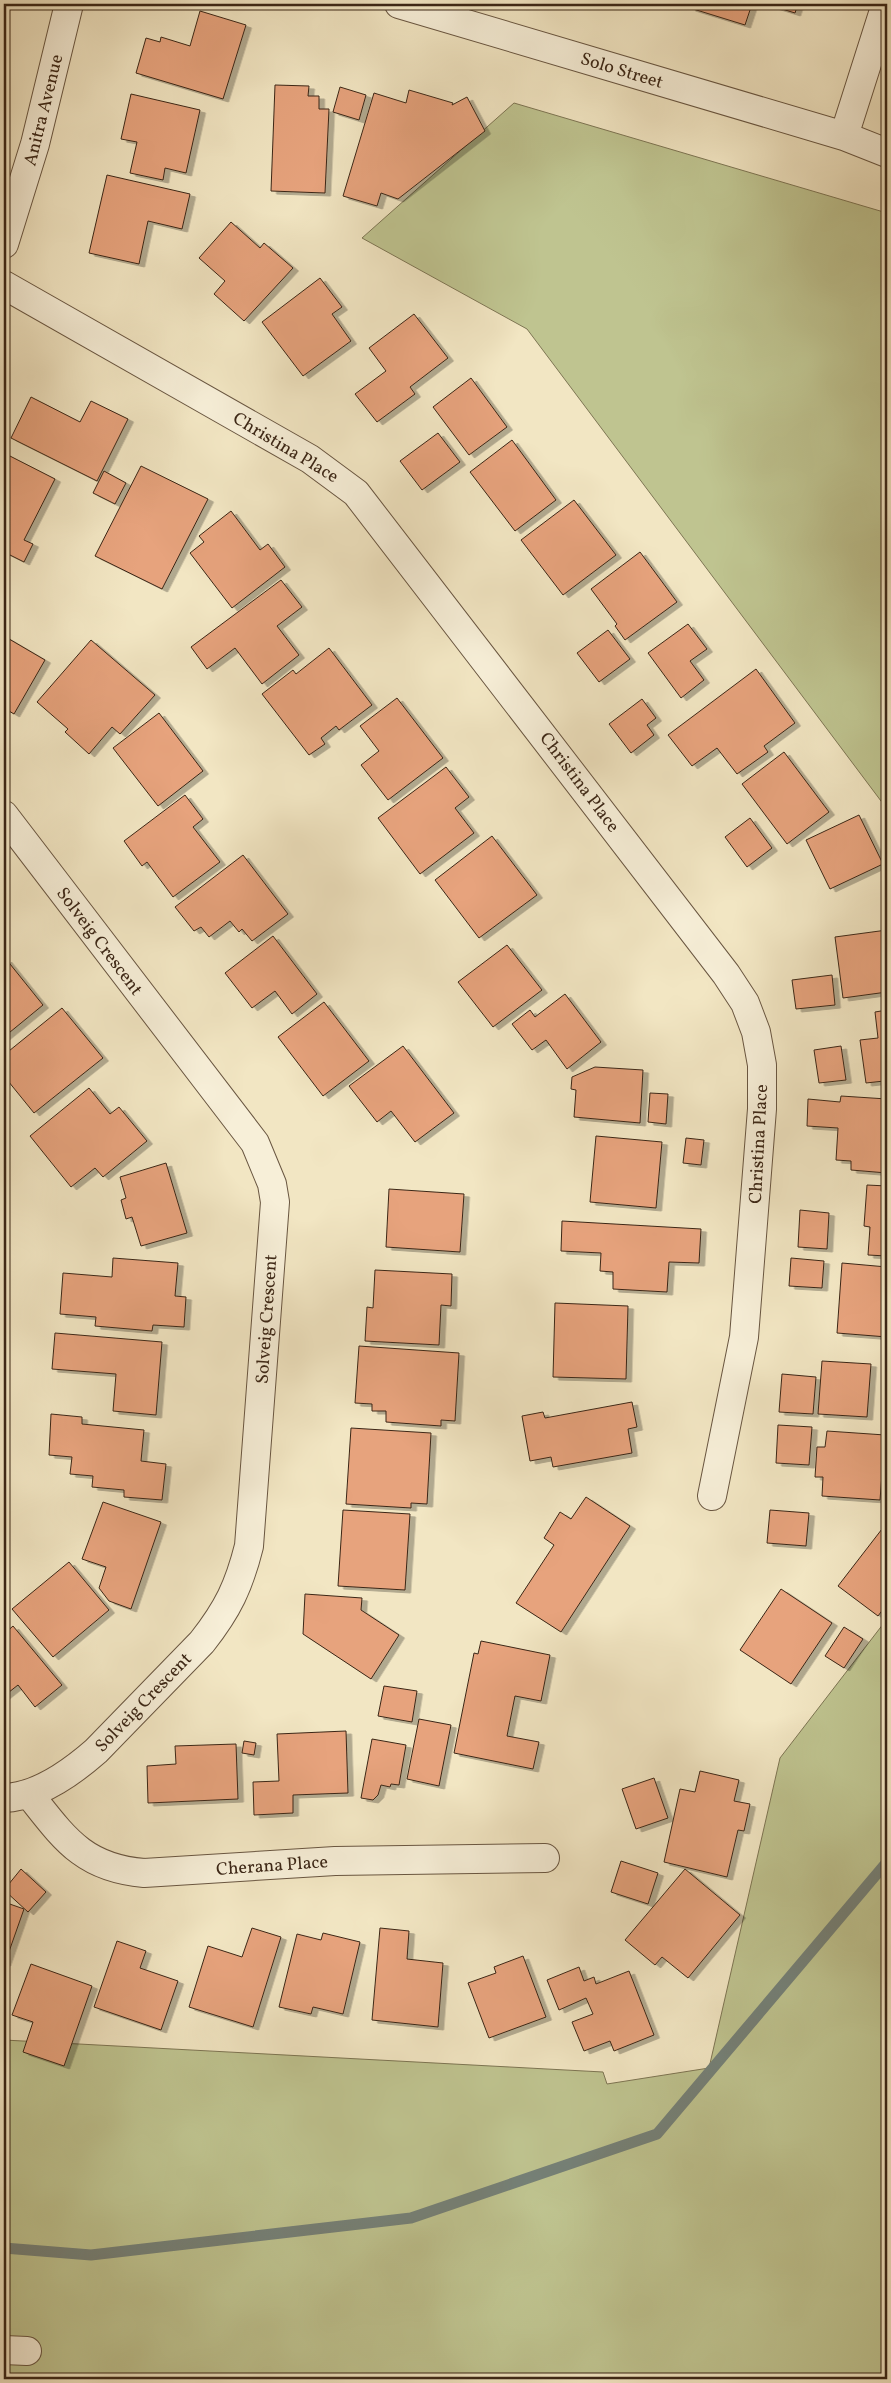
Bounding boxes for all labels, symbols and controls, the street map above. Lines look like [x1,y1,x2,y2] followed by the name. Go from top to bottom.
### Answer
[577,47,666,96] street label: Solo Street
[19,52,70,169] street label: Anitra Avenue
[228,407,343,490] street label: Christina Place
[533,728,625,838] street label: Christina Place
[50,882,148,1001] street label: Solveig Crescent
[744,1084,775,1204] street label: Christina Place
[250,1253,284,1385] street label: Solveig Crescent
[90,1648,198,1758] street label: Solveig Crescent
[215,1850,329,1883] street label: Cherana Place

